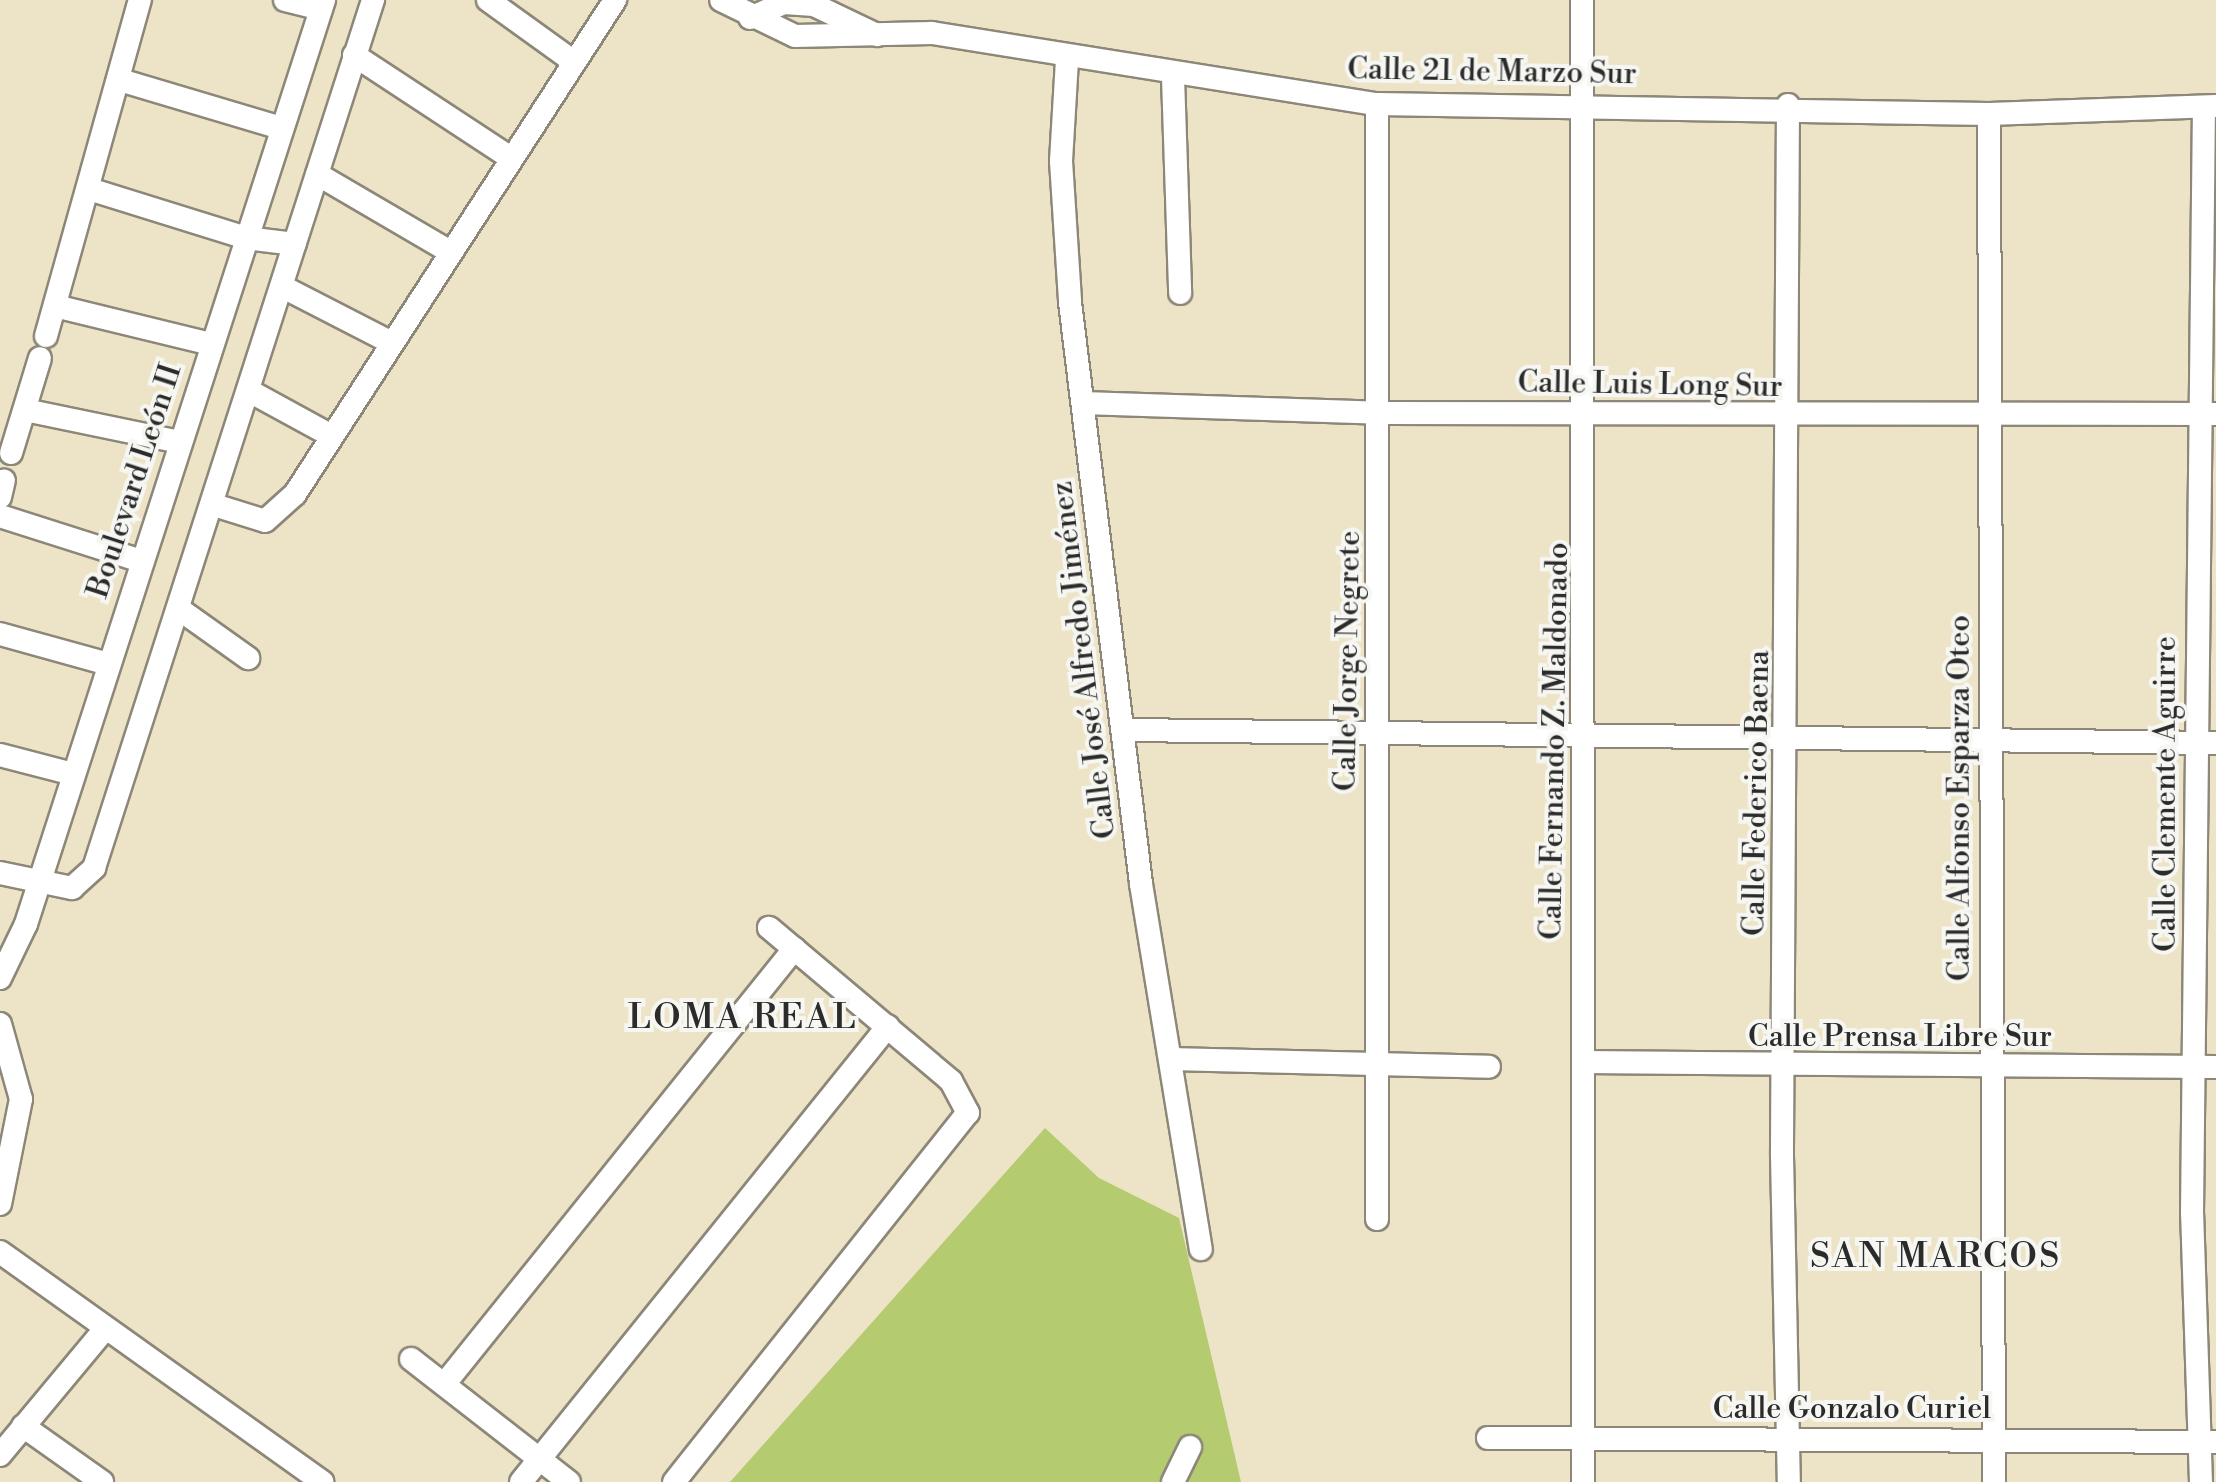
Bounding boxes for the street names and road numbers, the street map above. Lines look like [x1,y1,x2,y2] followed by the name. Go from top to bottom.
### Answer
[1347,51,1637,93] street label: Calle 21 de Marzo Sur
[80,360,190,602] street label: Boulevard León II
[1517,365,1783,405] street label: Calle Luis Long Sur
[1044,479,1124,841] street label: Calle José Alfredo Jiménez
[1328,530,1368,792] street label: Calle Jorge Negrete
[1534,542,1576,940] street label: Calle Fernando Z. Maldonado
[1942,615,1978,981] street label: Calle Alfonso Esparza Oteo
[2148,636,2184,952] street label: Calle Clemente Aguirre
[1737,650,1777,936] street label: Calle Federico Baena
[1748,1019,2052,1055] street label: Calle Prensa Libre Sur
[1713,1391,1991,1427] street label: Calle Gonzalo Curiel

